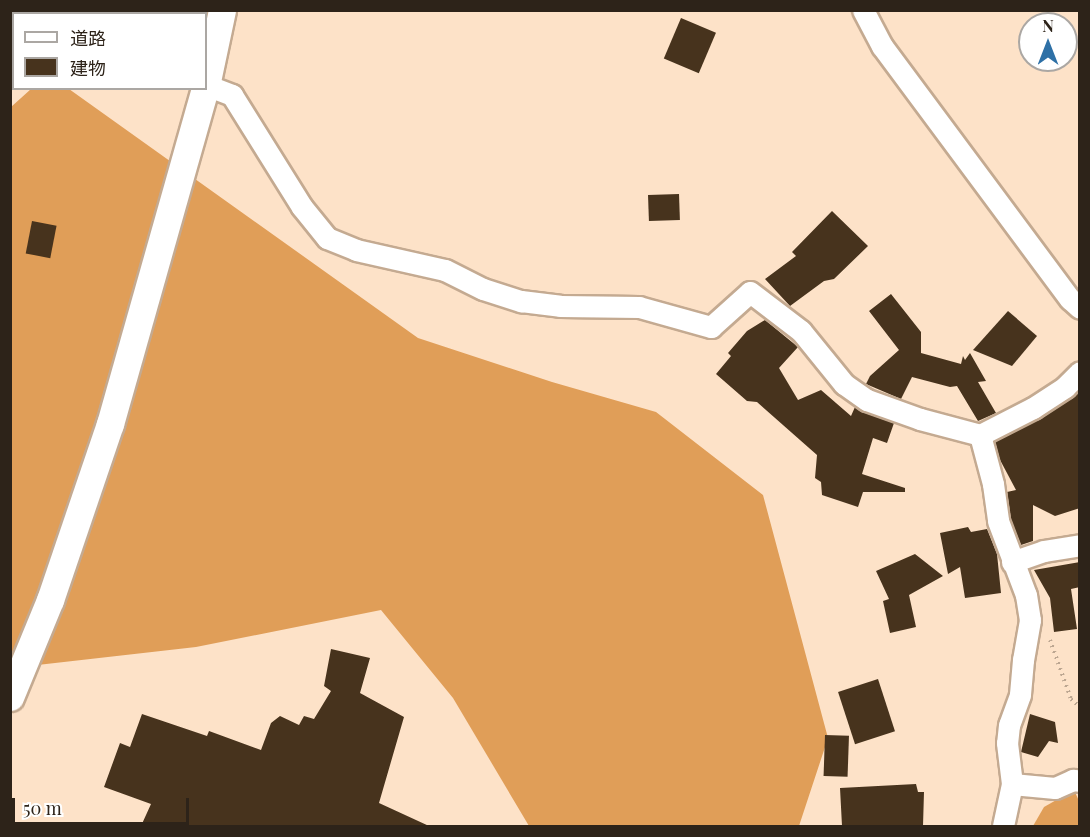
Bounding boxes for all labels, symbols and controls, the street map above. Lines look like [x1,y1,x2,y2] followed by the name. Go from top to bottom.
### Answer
[12,12,207,90] legend
[1018,12,1078,72] north arrow
[1042,15,1054,36] text: N
[70,26,106,50] text: 道路
[70,56,106,80] text: 建物
[15,786,192,824] scale bar
[23,796,62,820] text: 50 m

